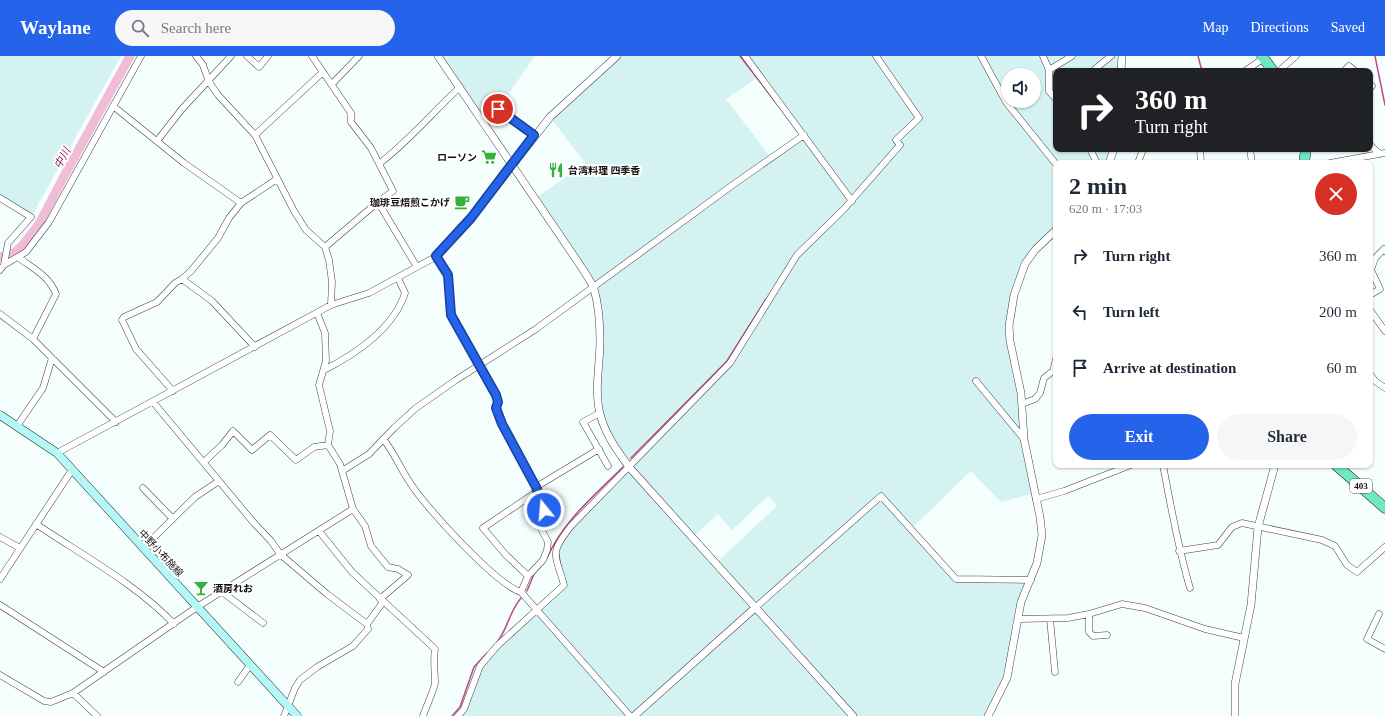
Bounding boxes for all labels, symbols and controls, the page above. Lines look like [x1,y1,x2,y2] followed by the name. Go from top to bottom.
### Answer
[115,10,395,46] search box
[20,17,91,38] text: Waylane
[129,17,151,39] icon: search
[161,20,231,36] text: Search here
[1203,20,1228,35] text: Map
[1250,20,1309,35] text: Directions
[1331,20,1365,35] text: Saved
[1001,68,1041,108] map controls
[1001,68,1041,108] button: sound
[1069,84,1121,136] icon: right
[1135,84,1207,115] text: 360 m
[481,92,515,126] pin
[487,98,509,120] icon: arrive
[1135,117,1208,137] text: Turn right
[52,145,73,171] water label: 中川
[480,148,498,166] supermarket icon: ローソン
[437,152,477,163] place label: ローソン
[547,161,565,179] restaurant icon: 台湾料理 四季香
[568,165,641,176] place label: 台湾料理 四季香
[1069,173,1127,199] text: 2 min
[1315,173,1357,215] button: close
[453,193,471,211] cafe icon: 珈琲豆焙煎こかげ
[370,197,450,208] place label: 珈琲豆焙煎こかげ
[1069,201,1142,216] text: 620 m · 17:03
[1069,245,1091,267] icon: right
[1103,248,1170,264] text: Turn right
[1319,248,1357,264] text: 360 m
[1069,301,1091,323] icon: left
[1103,304,1160,320] text: Turn left
[1319,304,1357,320] text: 200 m
[1069,357,1091,379] icon: arrive
[1103,360,1236,376] text: Arrive at destination
[1327,360,1357,376] text: 60 m
[1069,414,1209,460] button: Exit
[1217,414,1357,460] button: Share
[1350,479,1372,493] road number: 403
[523,489,565,531] position arrow
[137,527,185,579] street label: 中野小布施線
[192,579,210,597] bar icon: 酒房れお
[213,583,253,594] place label: 酒房れお

